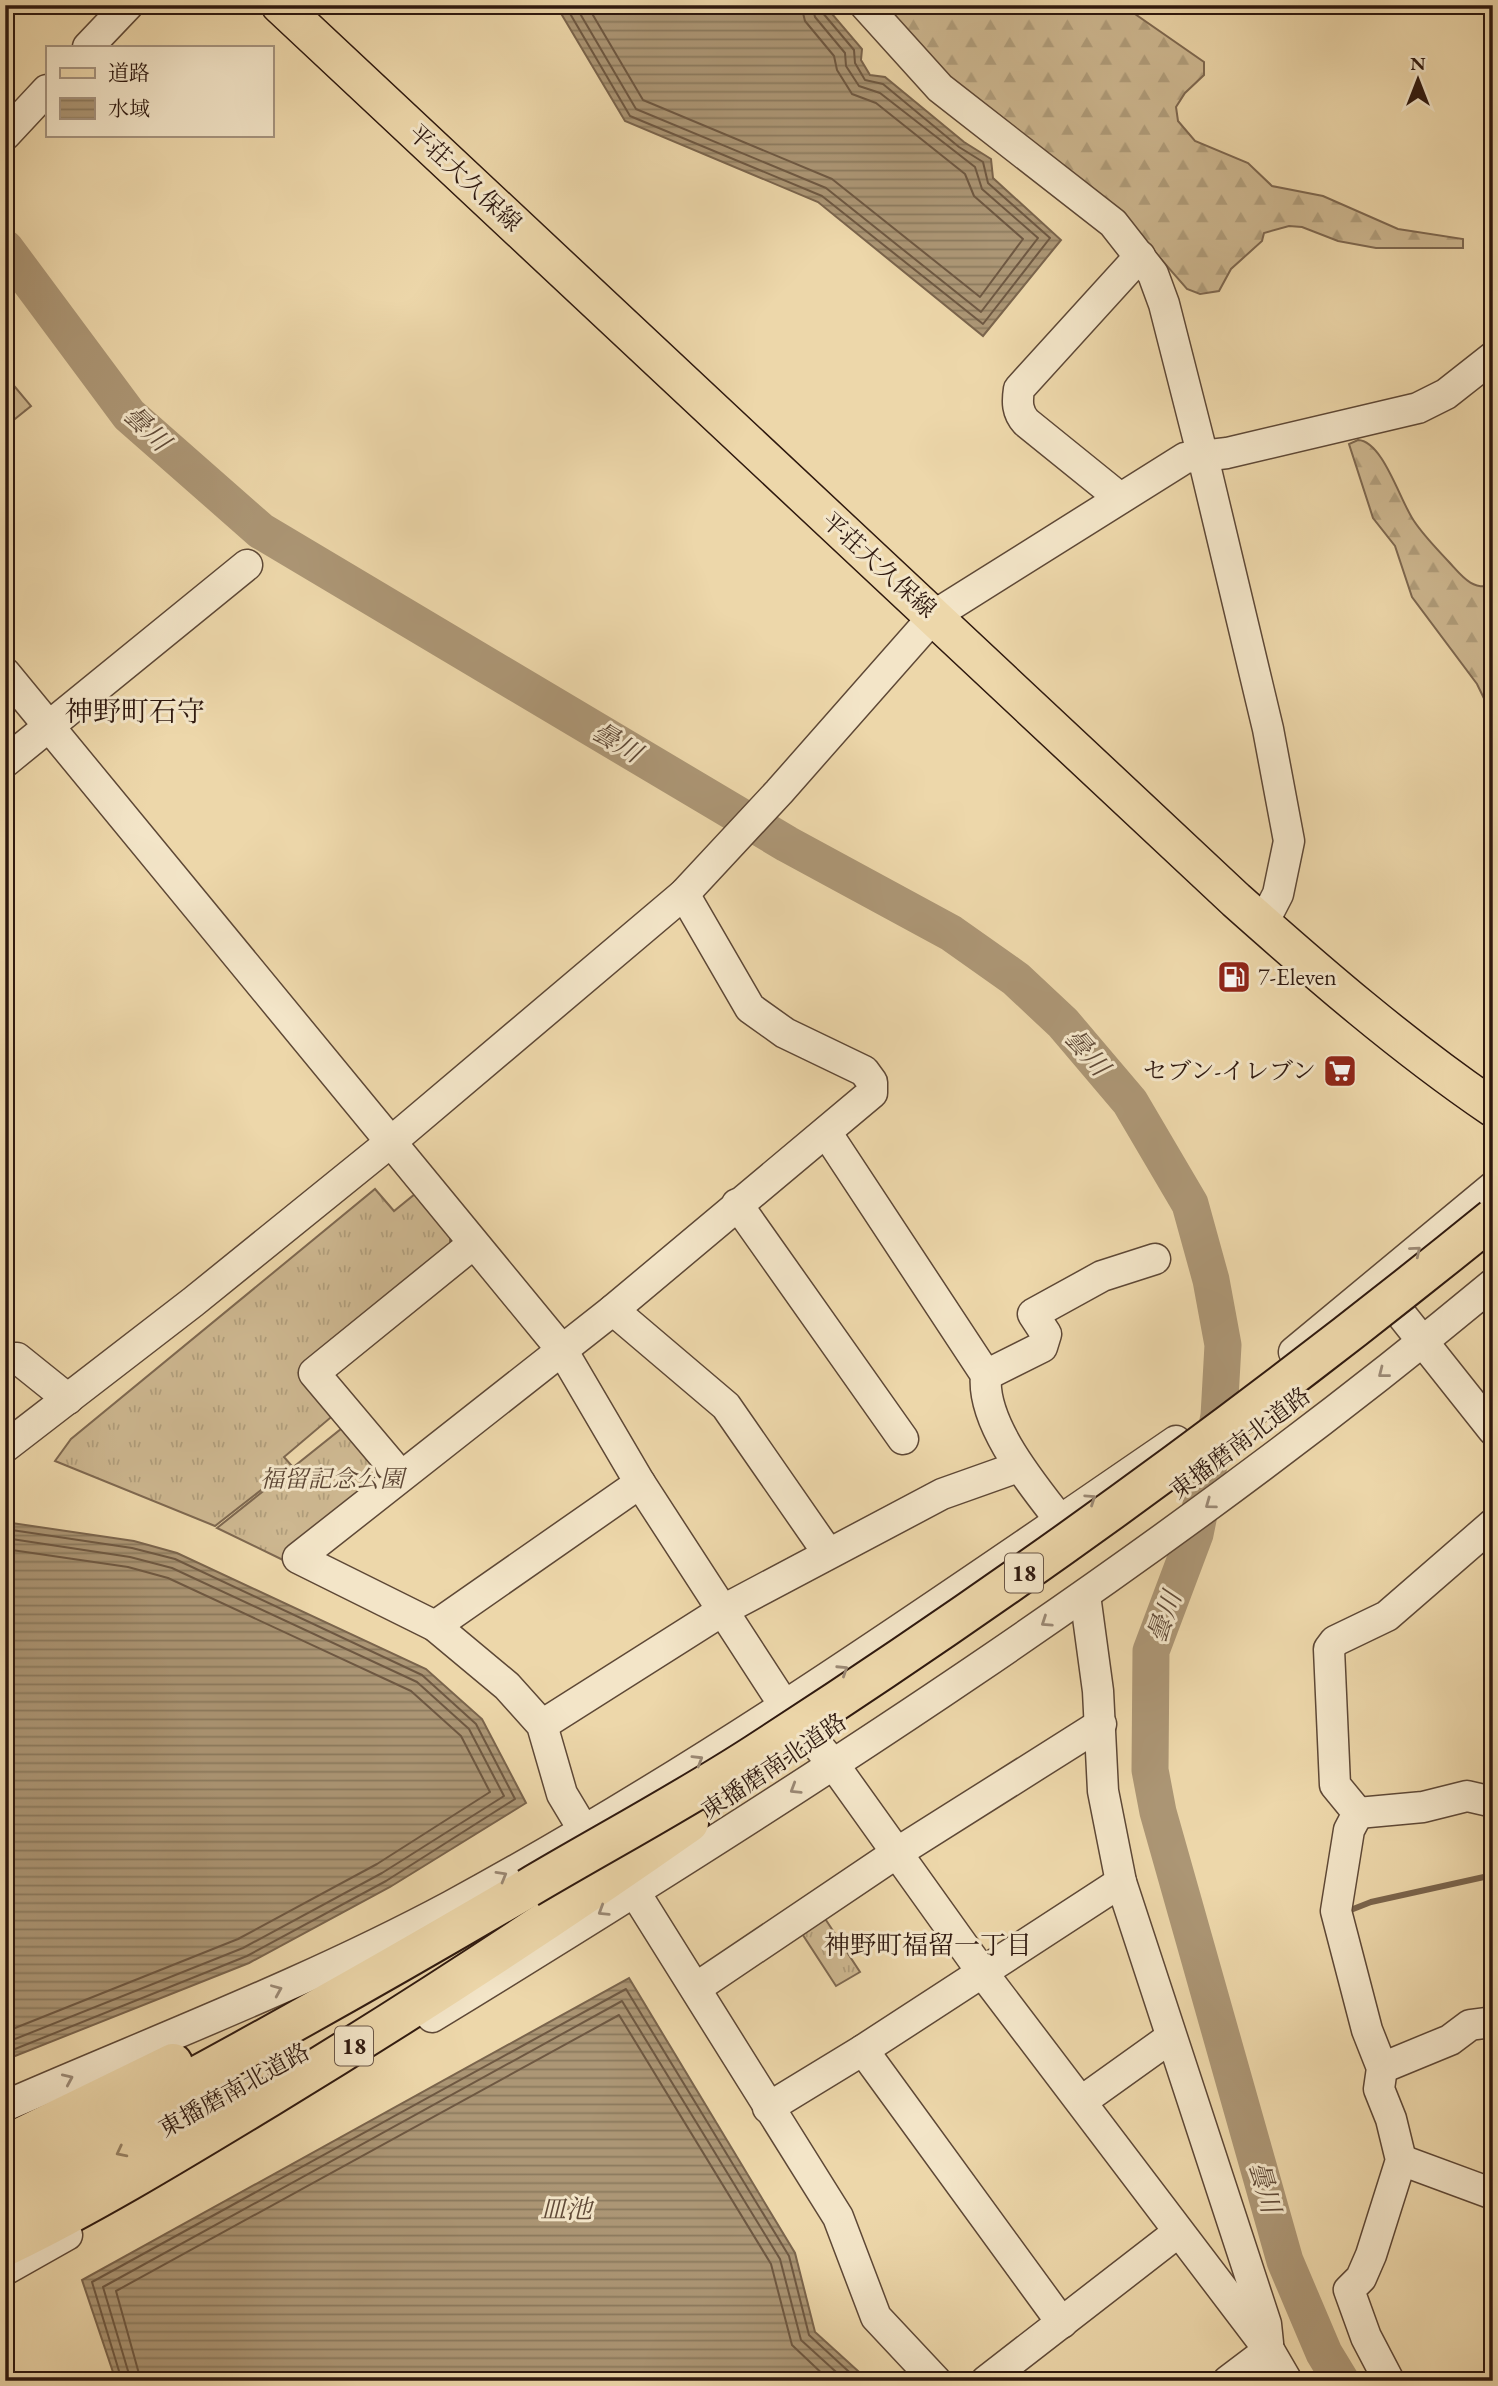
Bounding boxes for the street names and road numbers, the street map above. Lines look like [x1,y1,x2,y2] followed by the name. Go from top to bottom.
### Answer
[402,117,529,238] street label: 平荘大久保線
[815,505,943,624] street label: 平荘大久保線
[1163,1380,1316,1506] street label: 東播磨南北道路
[1005,1554,1043,1592] road number: 18
[695,1706,852,1825] street label: 東播磨南北道路
[335,2026,373,2066] road number: 18
[153,2035,315,2144] street label: 東播磨南北道路

